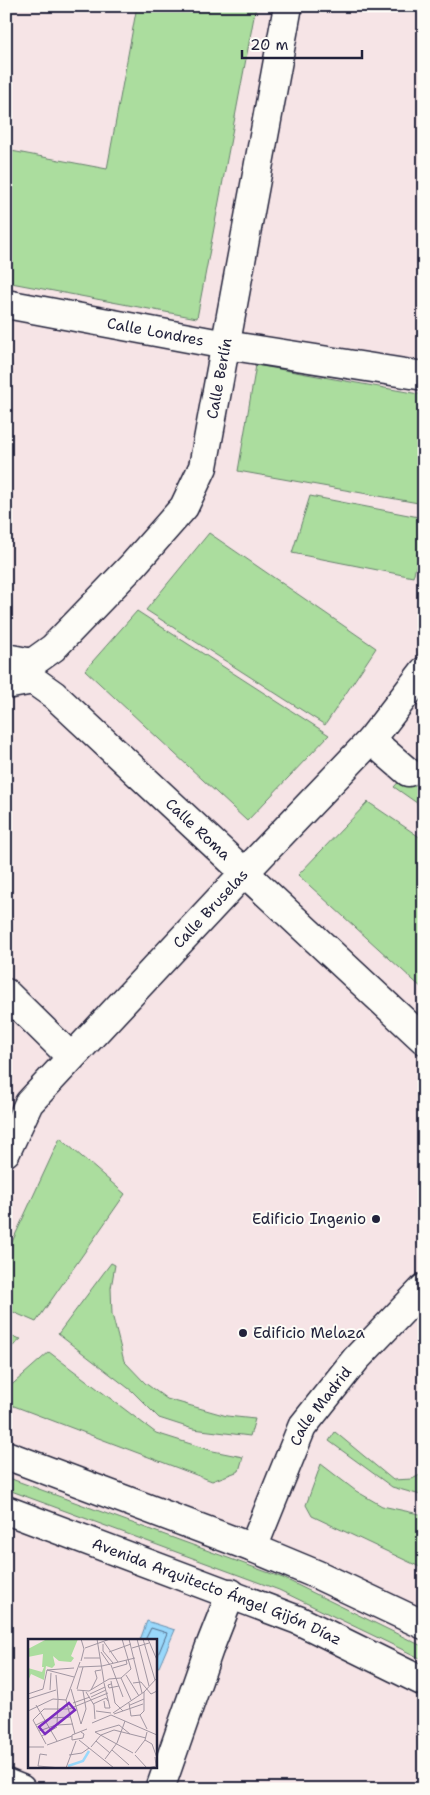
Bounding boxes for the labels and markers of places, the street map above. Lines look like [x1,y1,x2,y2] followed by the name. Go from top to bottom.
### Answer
[252,1209,366,1229] place label: Edificio Ingenio
[370,1213,382,1225] marker: Edificio Ingenio
[253,1323,366,1343] place label: Edificio Melaza
[237,1327,249,1339] marker: Edificio Melaza

